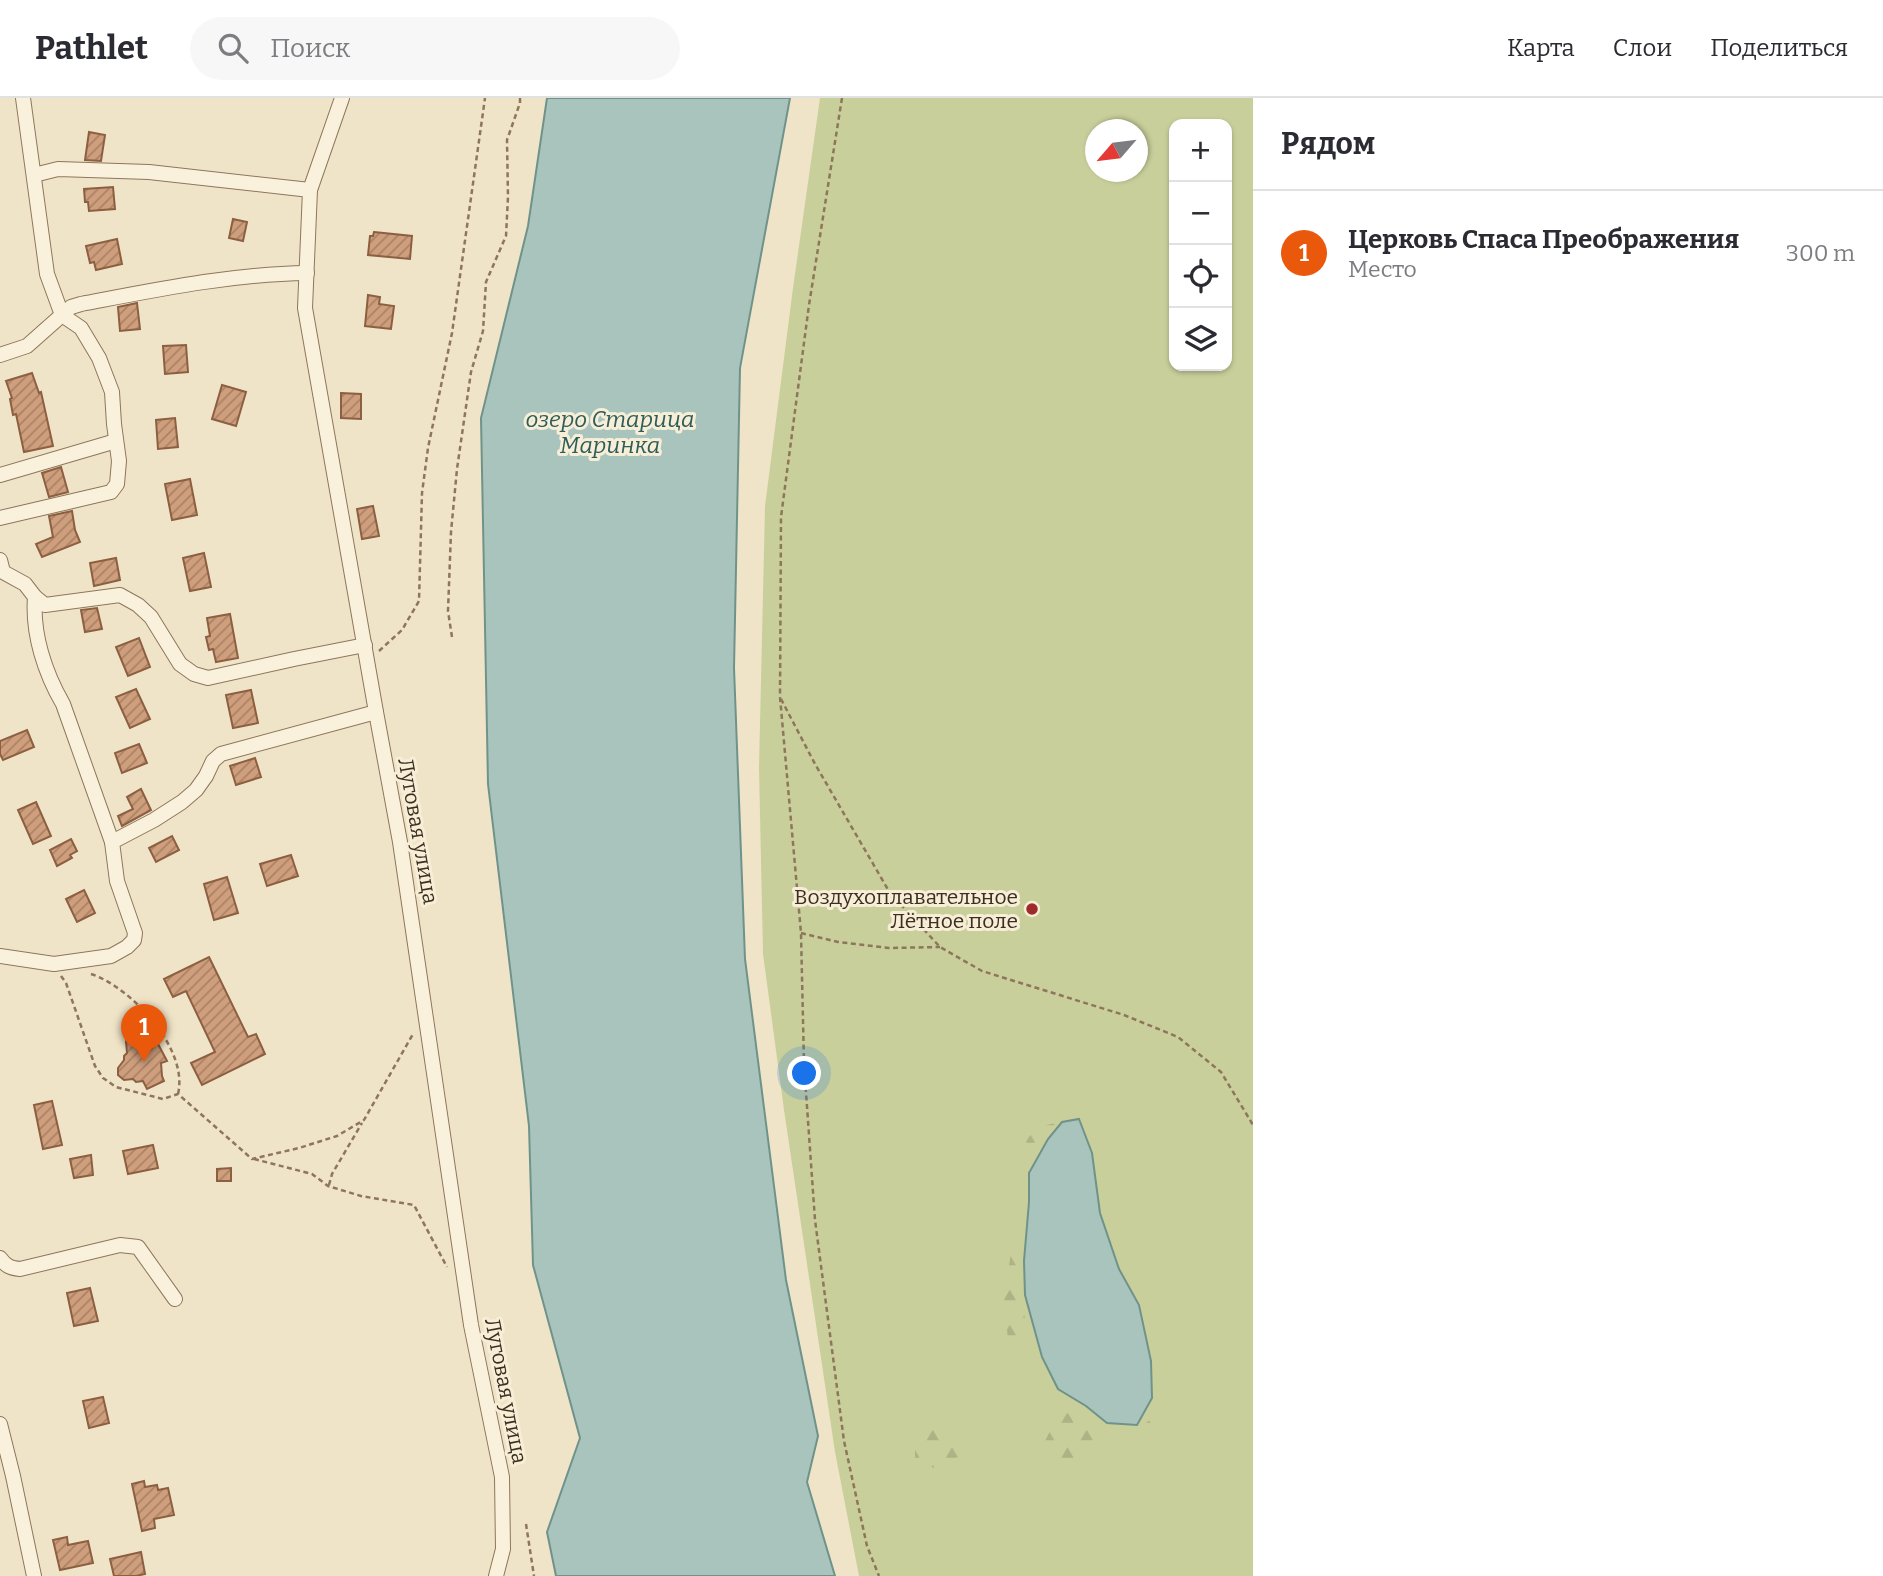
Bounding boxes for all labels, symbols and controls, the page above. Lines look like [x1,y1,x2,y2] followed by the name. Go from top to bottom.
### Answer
[190,17,680,80] search box
[35,28,148,68] text: Pathlet
[214,29,252,67] icon: search
[270,33,350,64] text: Поиск
[1507,34,1575,62] text: Карта
[1613,34,1672,62] text: Слои
[1710,34,1848,62] text: Поделиться
[1085,119,1148,182] north arrow
[1169,119,1232,371] map controls
[1169,119,1232,182] button: +
[1281,126,1375,162] text: Рядом
[1169,182,1232,245] button: −
[1348,224,1739,255] text: Церковь Спаса Преображения
[1299,239,1309,267] text: 1
[1786,239,1855,267] text: 300 m
[1169,245,1232,308] button: locate
[1348,255,1417,283] text: Место
[1169,308,1232,371] button: layers
[526,405,694,459] water label: озеро Старица Маринка
[392,756,444,907] street label: Луговая улица
[794,884,1018,934] place label: Воздухоплавательное Лётное поле
[1024,901,1040,917] marker: Воздухоплавательное Лётное поле
[121,1004,167,1062] pin: 1
[787,1056,821,1090] your location
[479,1316,533,1467] street label: Луговая улица

